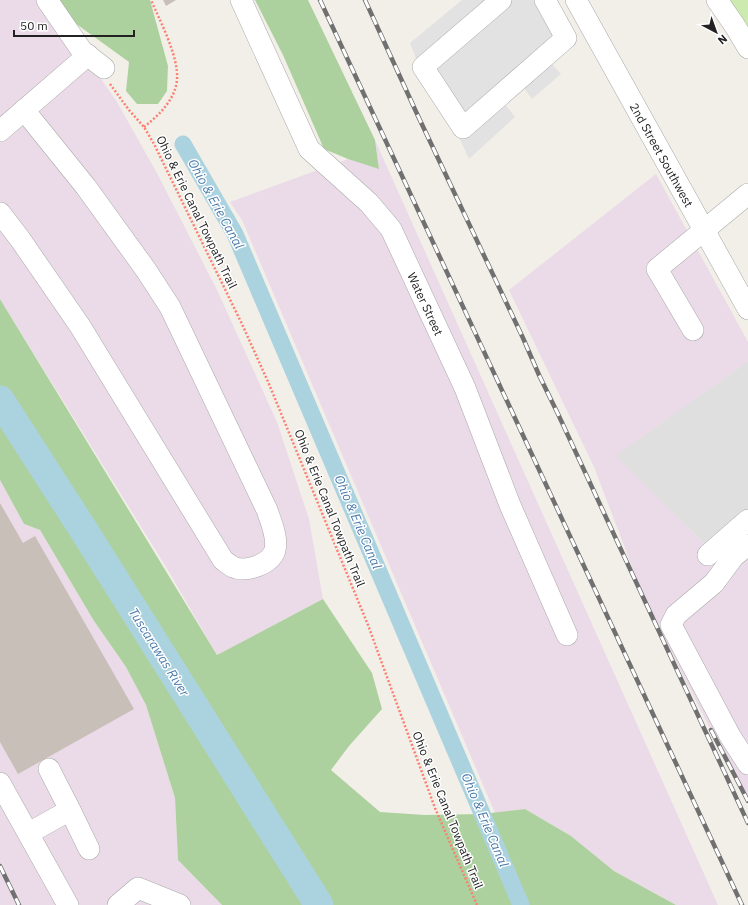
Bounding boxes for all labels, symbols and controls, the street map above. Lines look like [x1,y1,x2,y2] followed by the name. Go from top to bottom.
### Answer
[14,12,134,38] scale bar
[696,12,736,52] north arrow
[20,18,48,33] text: 50 m
[715,32,730,47] text: N
[627,100,697,209] street label: 2nd Street Southwest
[153,133,241,291] street label: Ohio & Erie Canal Towpath Trail
[184,156,248,253] water label: Ohio & Erie Canal
[405,270,447,338] street label: Water Street
[292,427,368,589] street label: Ohio & Erie Canal Towpath Trail
[331,473,385,571] water label: Ohio & Erie Canal
[125,605,194,701] water label: Tuscarawas River
[410,729,486,891] street label: Ohio & Erie Canal Towpath Trail
[458,771,512,869] water label: Ohio & Erie Canal

